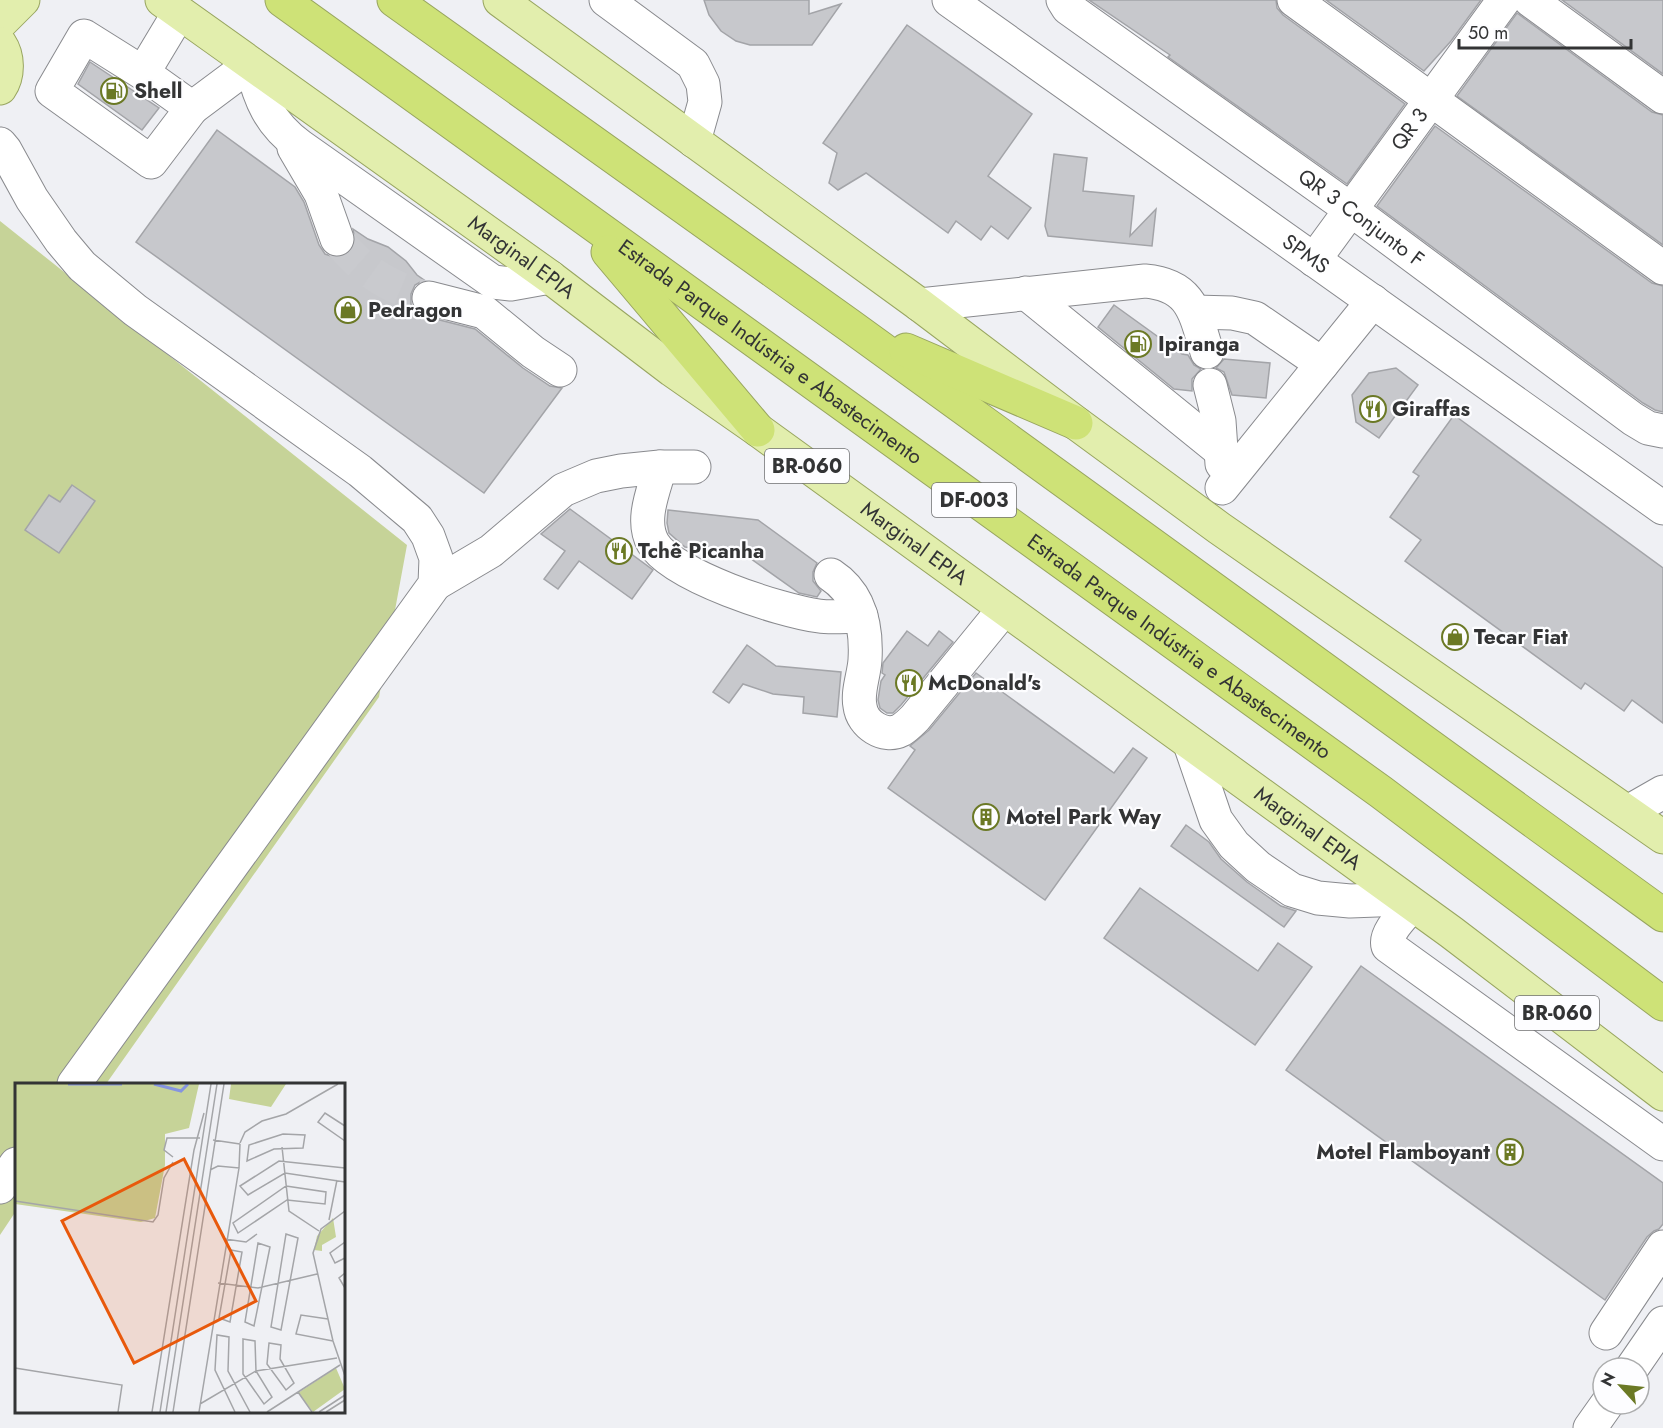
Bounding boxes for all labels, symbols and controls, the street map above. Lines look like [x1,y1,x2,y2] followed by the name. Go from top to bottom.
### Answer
[1459,12,1632,50] scale bar
[1468,20,1508,46] text: 50 m
[99,76,129,106] fuel station icon: Shell
[134,76,182,106] place label: Shell
[1384,102,1435,157] street label: QR 3
[1292,162,1431,274] street label: QR 3 Conjunto F
[462,208,582,306] street label: Marginal EPIA
[1276,227,1336,281] street label: SPMS
[612,232,929,472] street label: Estrada Parque Indústria e Abastecimento
[333,295,363,325] shop icon: Pedragon
[368,295,463,325] place label: Pedragon
[1123,329,1153,359] fuel station icon: Ipiranga
[1158,329,1240,359] place label: Ipiranga
[1358,394,1388,424] restaurant icon: Giraffas
[1392,394,1471,424] place label: Giraffas
[765,449,849,483] road number: BR-060
[932,483,1016,517] road number: DF-003
[855,494,974,592] street label: Marginal EPIA
[1021,527,1337,766] street label: Estrada Parque Indústria e Abastecimento
[604,536,634,566] restaurant icon: Tchê Picanha
[638,536,764,566] place label: Tchê Picanha
[1440,622,1470,652] shop icon: Tecar Fiat
[1474,622,1568,652] place label: Tecar Fiat
[894,668,924,698] restaurant icon: McDonald's
[928,668,1041,698] place label: McDonald's
[1248,779,1368,877] street label: Marginal EPIA
[971,802,1001,832] building icon: Motel Park Way
[1006,802,1162,832] place label: Motel Park Way
[1515,996,1599,1030] road number: BR-060
[15,1083,345,1413] inset map
[1316,1137,1490,1167] place label: Motel Flamboyant
[1495,1137,1525,1167] building icon: Motel Flamboyant
[1591,1356,1651,1416] north arrow
[1595,1369,1621,1390] text: N

